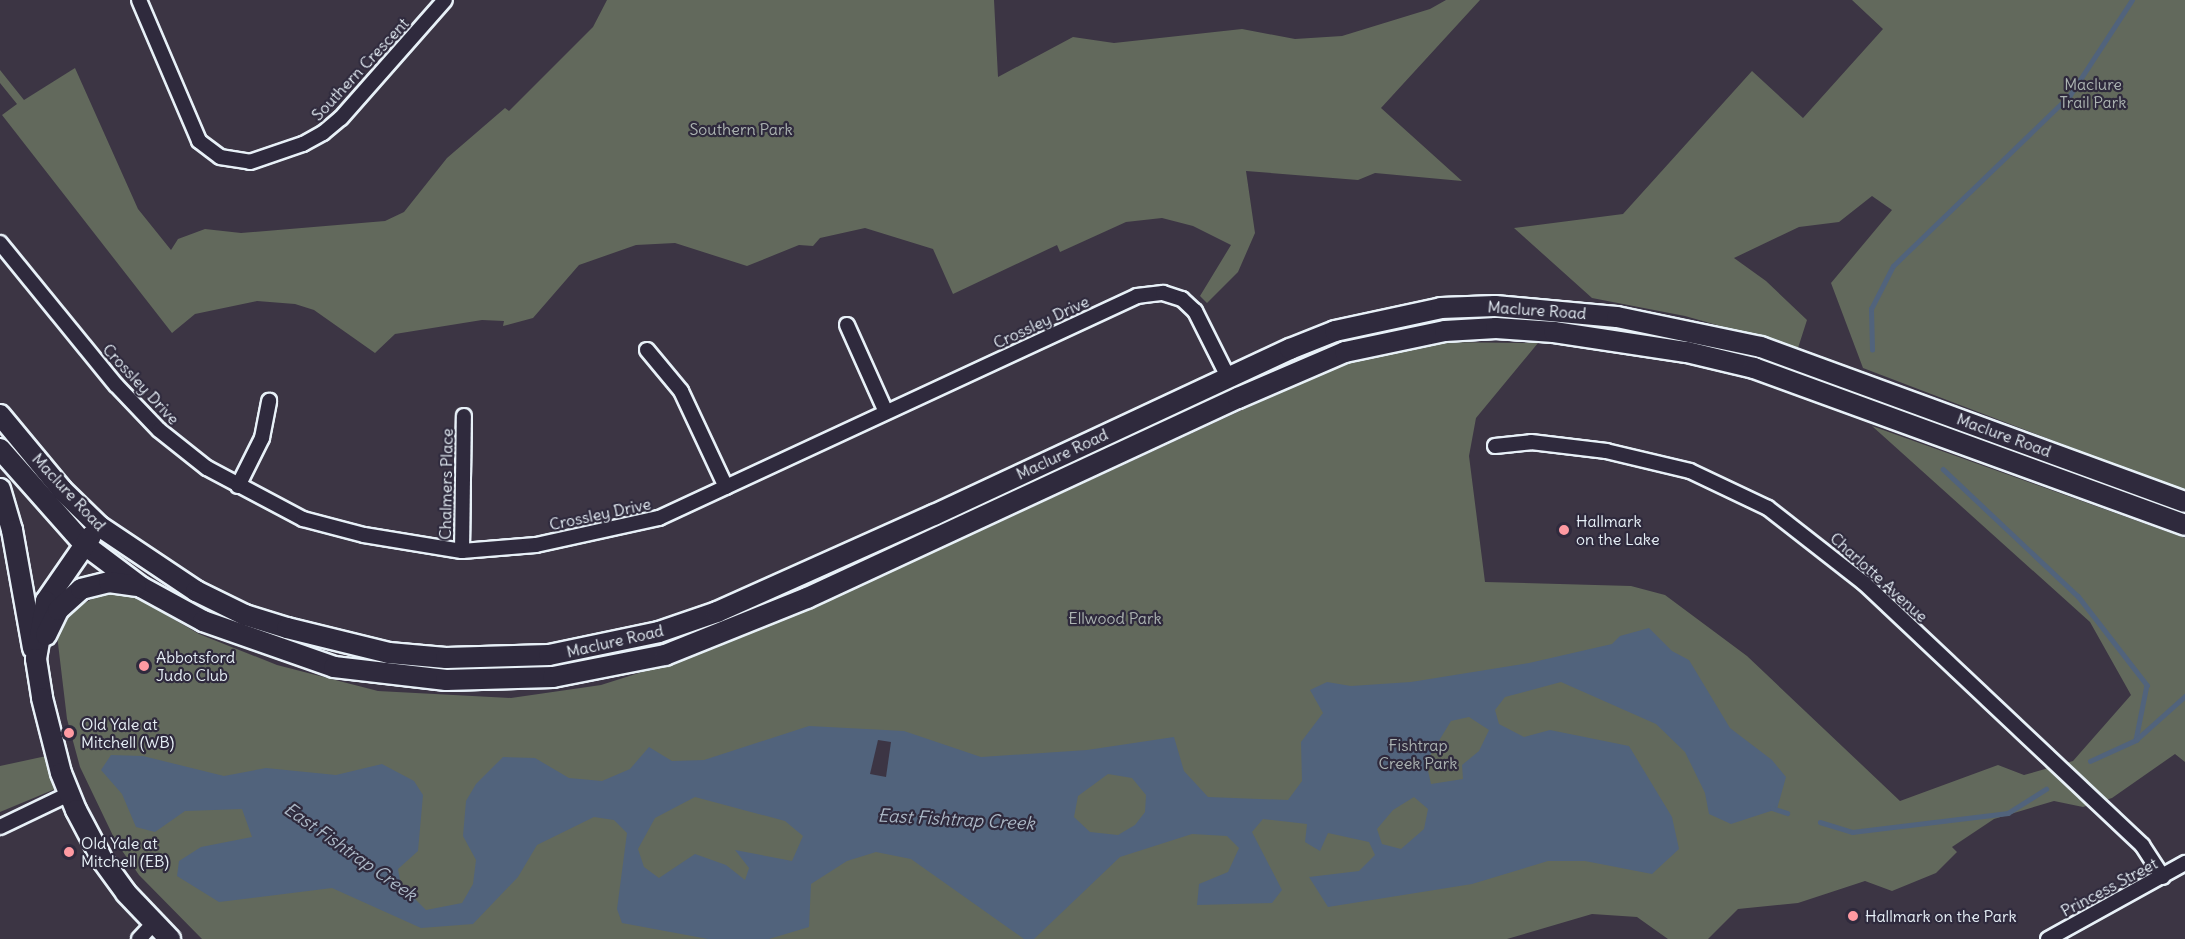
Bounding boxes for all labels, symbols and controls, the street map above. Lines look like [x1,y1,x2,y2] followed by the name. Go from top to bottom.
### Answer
[307,14,413,124] street label: Southern Crescent
[2060,74,2126,112] park label: Maclure Trail Park
[689,119,793,139] park label: Southern Park
[990,291,1092,353] street label: Crossley Drive
[1487,297,1587,323] street label: Maclure Road
[99,340,183,428] street label: Crossley Drive
[1954,409,2054,461] street label: Maclure Road
[1013,424,1111,484] street label: Maclure Road
[435,428,457,540] street label: Chalmers Place
[28,449,110,535] street label: Maclure Road
[547,494,653,534] street label: Crossley Drive
[1576,511,1660,549] place label: Hallmark on the Lake
[1557,523,1571,537] marker: Hallmark on the Lake
[1826,528,1932,626] street label: Charlotte Avenue
[1068,608,1162,628] park label: Ellwood Park
[565,621,665,661] street label: Maclure Road
[156,647,235,685] place label: Abbotsford Judo Club
[137,659,151,673] marker: Abbotsford Judo Club
[81,714,174,752] place label: Old Yale at Mitchell (WB)
[62,726,76,740] marker: Old Yale at Mitchell (WB)
[1379,735,1457,773] park label: Fishtrap Creek Park
[280,798,420,906] water label: East Fishtrap Creek
[877,805,1035,835] water label: East Fishtrap Creek
[81,833,169,871] place label: Old Yale at Mitchell (EB)
[62,845,76,859] marker: Old Yale at Mitchell (EB)
[2057,854,2161,920] street label: Princess Street
[1865,906,2017,926] place label: Hallmark on the Park
[1846,909,1860,923] marker: Hallmark on the Park

